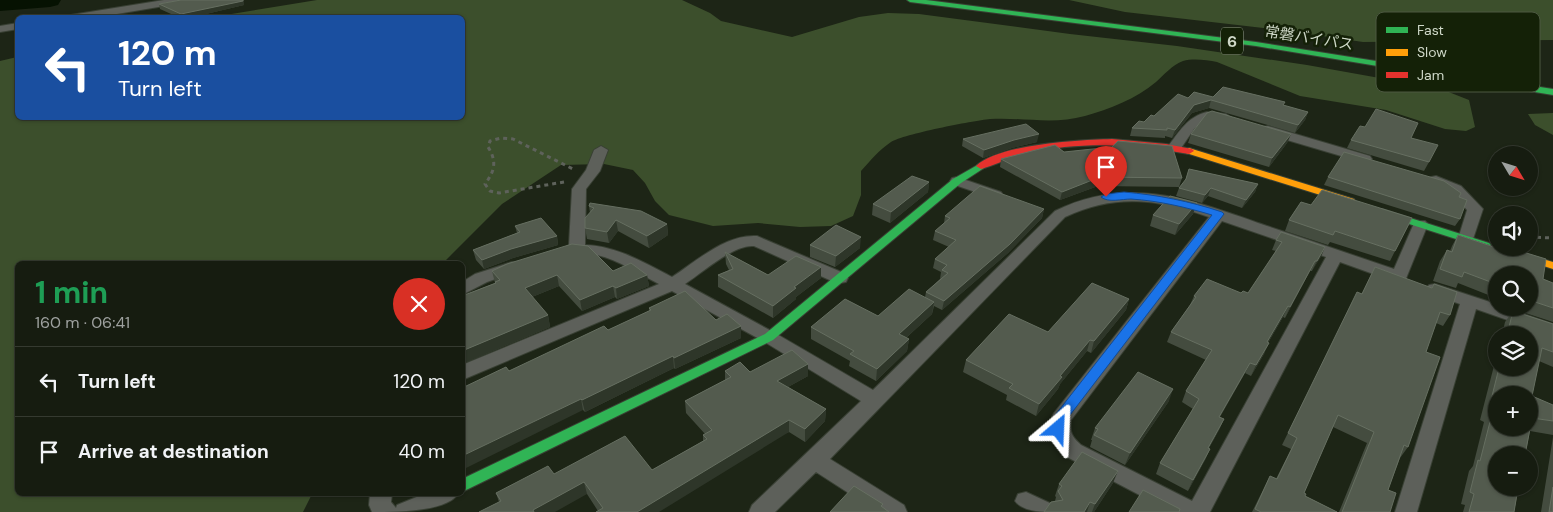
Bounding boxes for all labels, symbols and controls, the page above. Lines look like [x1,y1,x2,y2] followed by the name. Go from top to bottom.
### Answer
[1376,12,1540,92] legend
[1263,21,1355,55] street label: 常磐バイパス
[1417,21,1444,39] text: Fast
[1221,27,1243,54] road number: 6
[118,30,217,76] text: 120 m
[35,35,100,100] icon: left
[1417,43,1447,61] text: Slow
[1417,66,1444,84] text: Jam
[118,74,202,103] text: Turn left
[1085,146,1127,197] pin
[1488,146,1538,196] north arrow
[1488,146,1538,496] map controls
[1092,153,1120,181] icon: arrive
[1488,206,1538,256] button: sound
[1488,266,1538,316] button: search
[35,273,108,312] text: 1 min
[393,278,445,330] button: close
[35,312,130,333] text: 160 m · 06:41
[1488,326,1538,376] button: layers
[35,368,63,396] icon: left
[78,369,156,394] text: Turn left
[393,369,445,394] text: 120 m
[1488,386,1538,436] button: +
[1031,402,1083,454] position arrow
[35,438,63,466] icon: arrive
[78,439,269,464] text: Arrive at destination
[398,439,445,464] text: 40 m
[1488,446,1538,496] button: −

